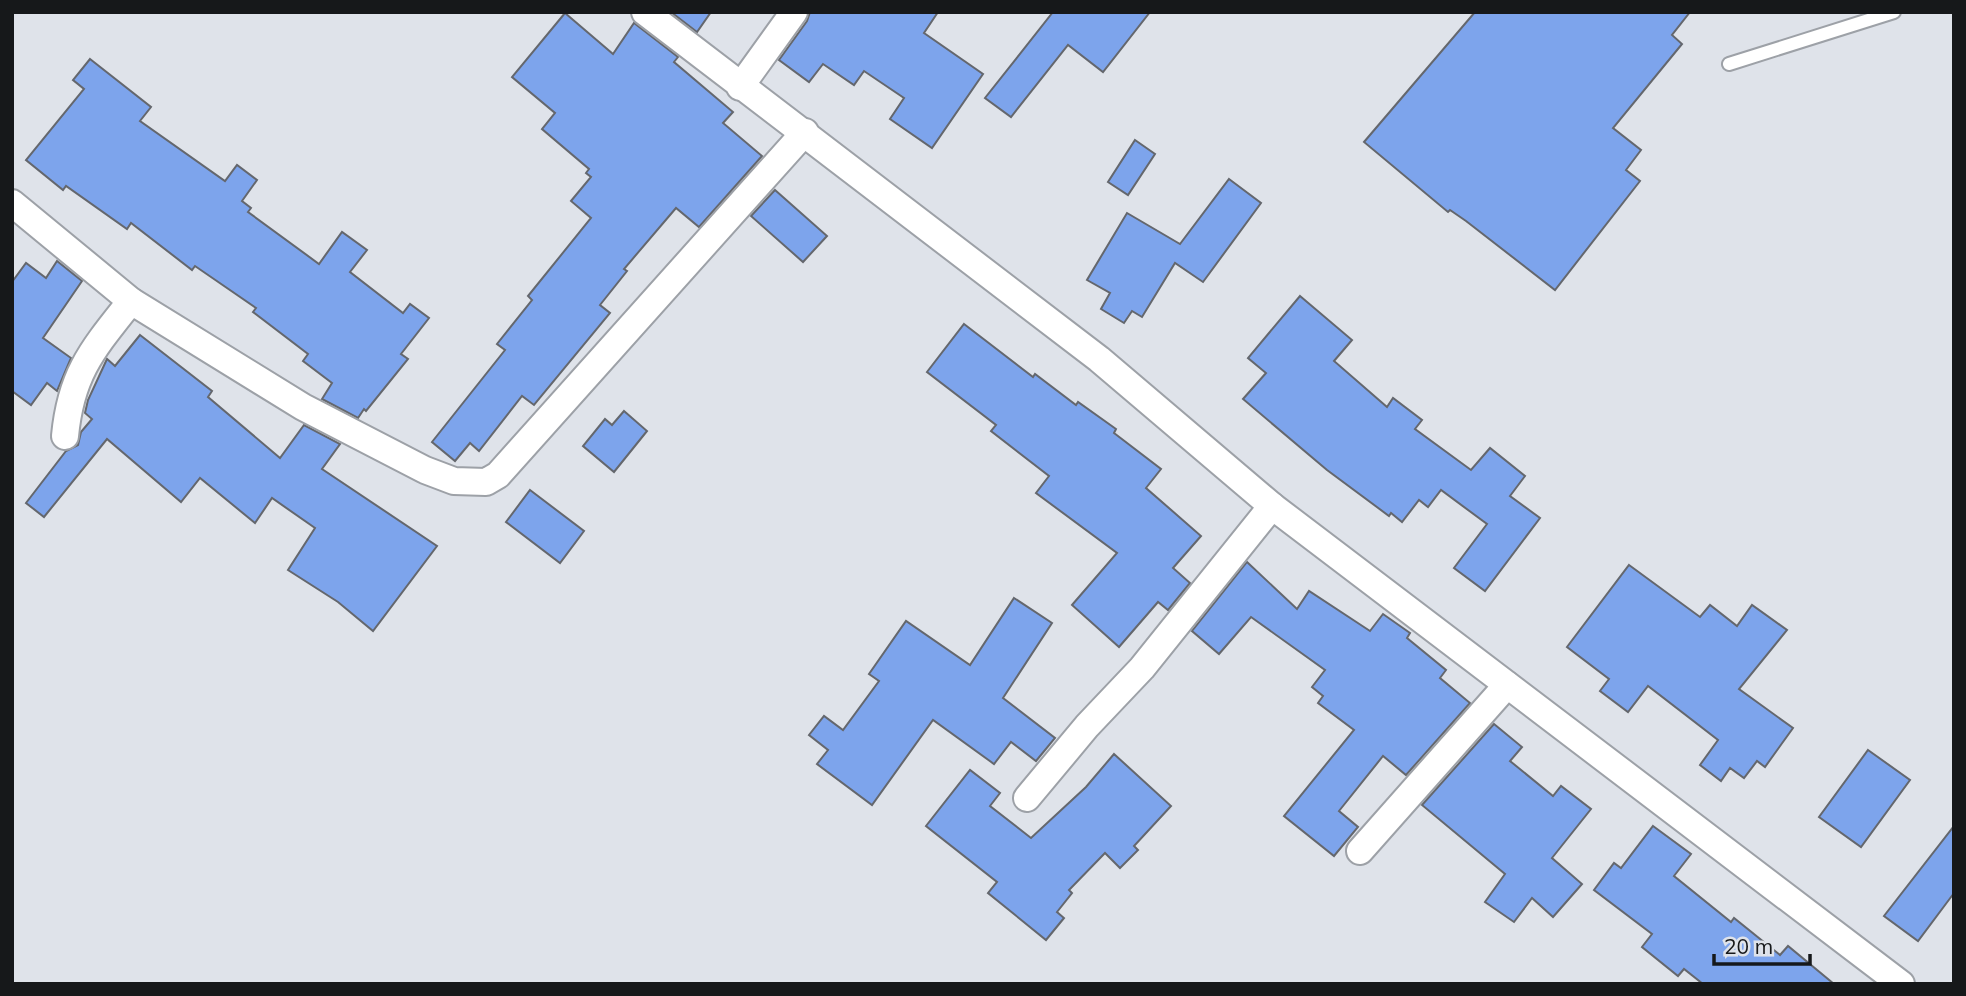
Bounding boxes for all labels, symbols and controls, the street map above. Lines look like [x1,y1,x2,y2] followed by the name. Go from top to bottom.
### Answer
[1714,922,1810,966] scale bar
[1724,933,1773,959] text: 20 m

